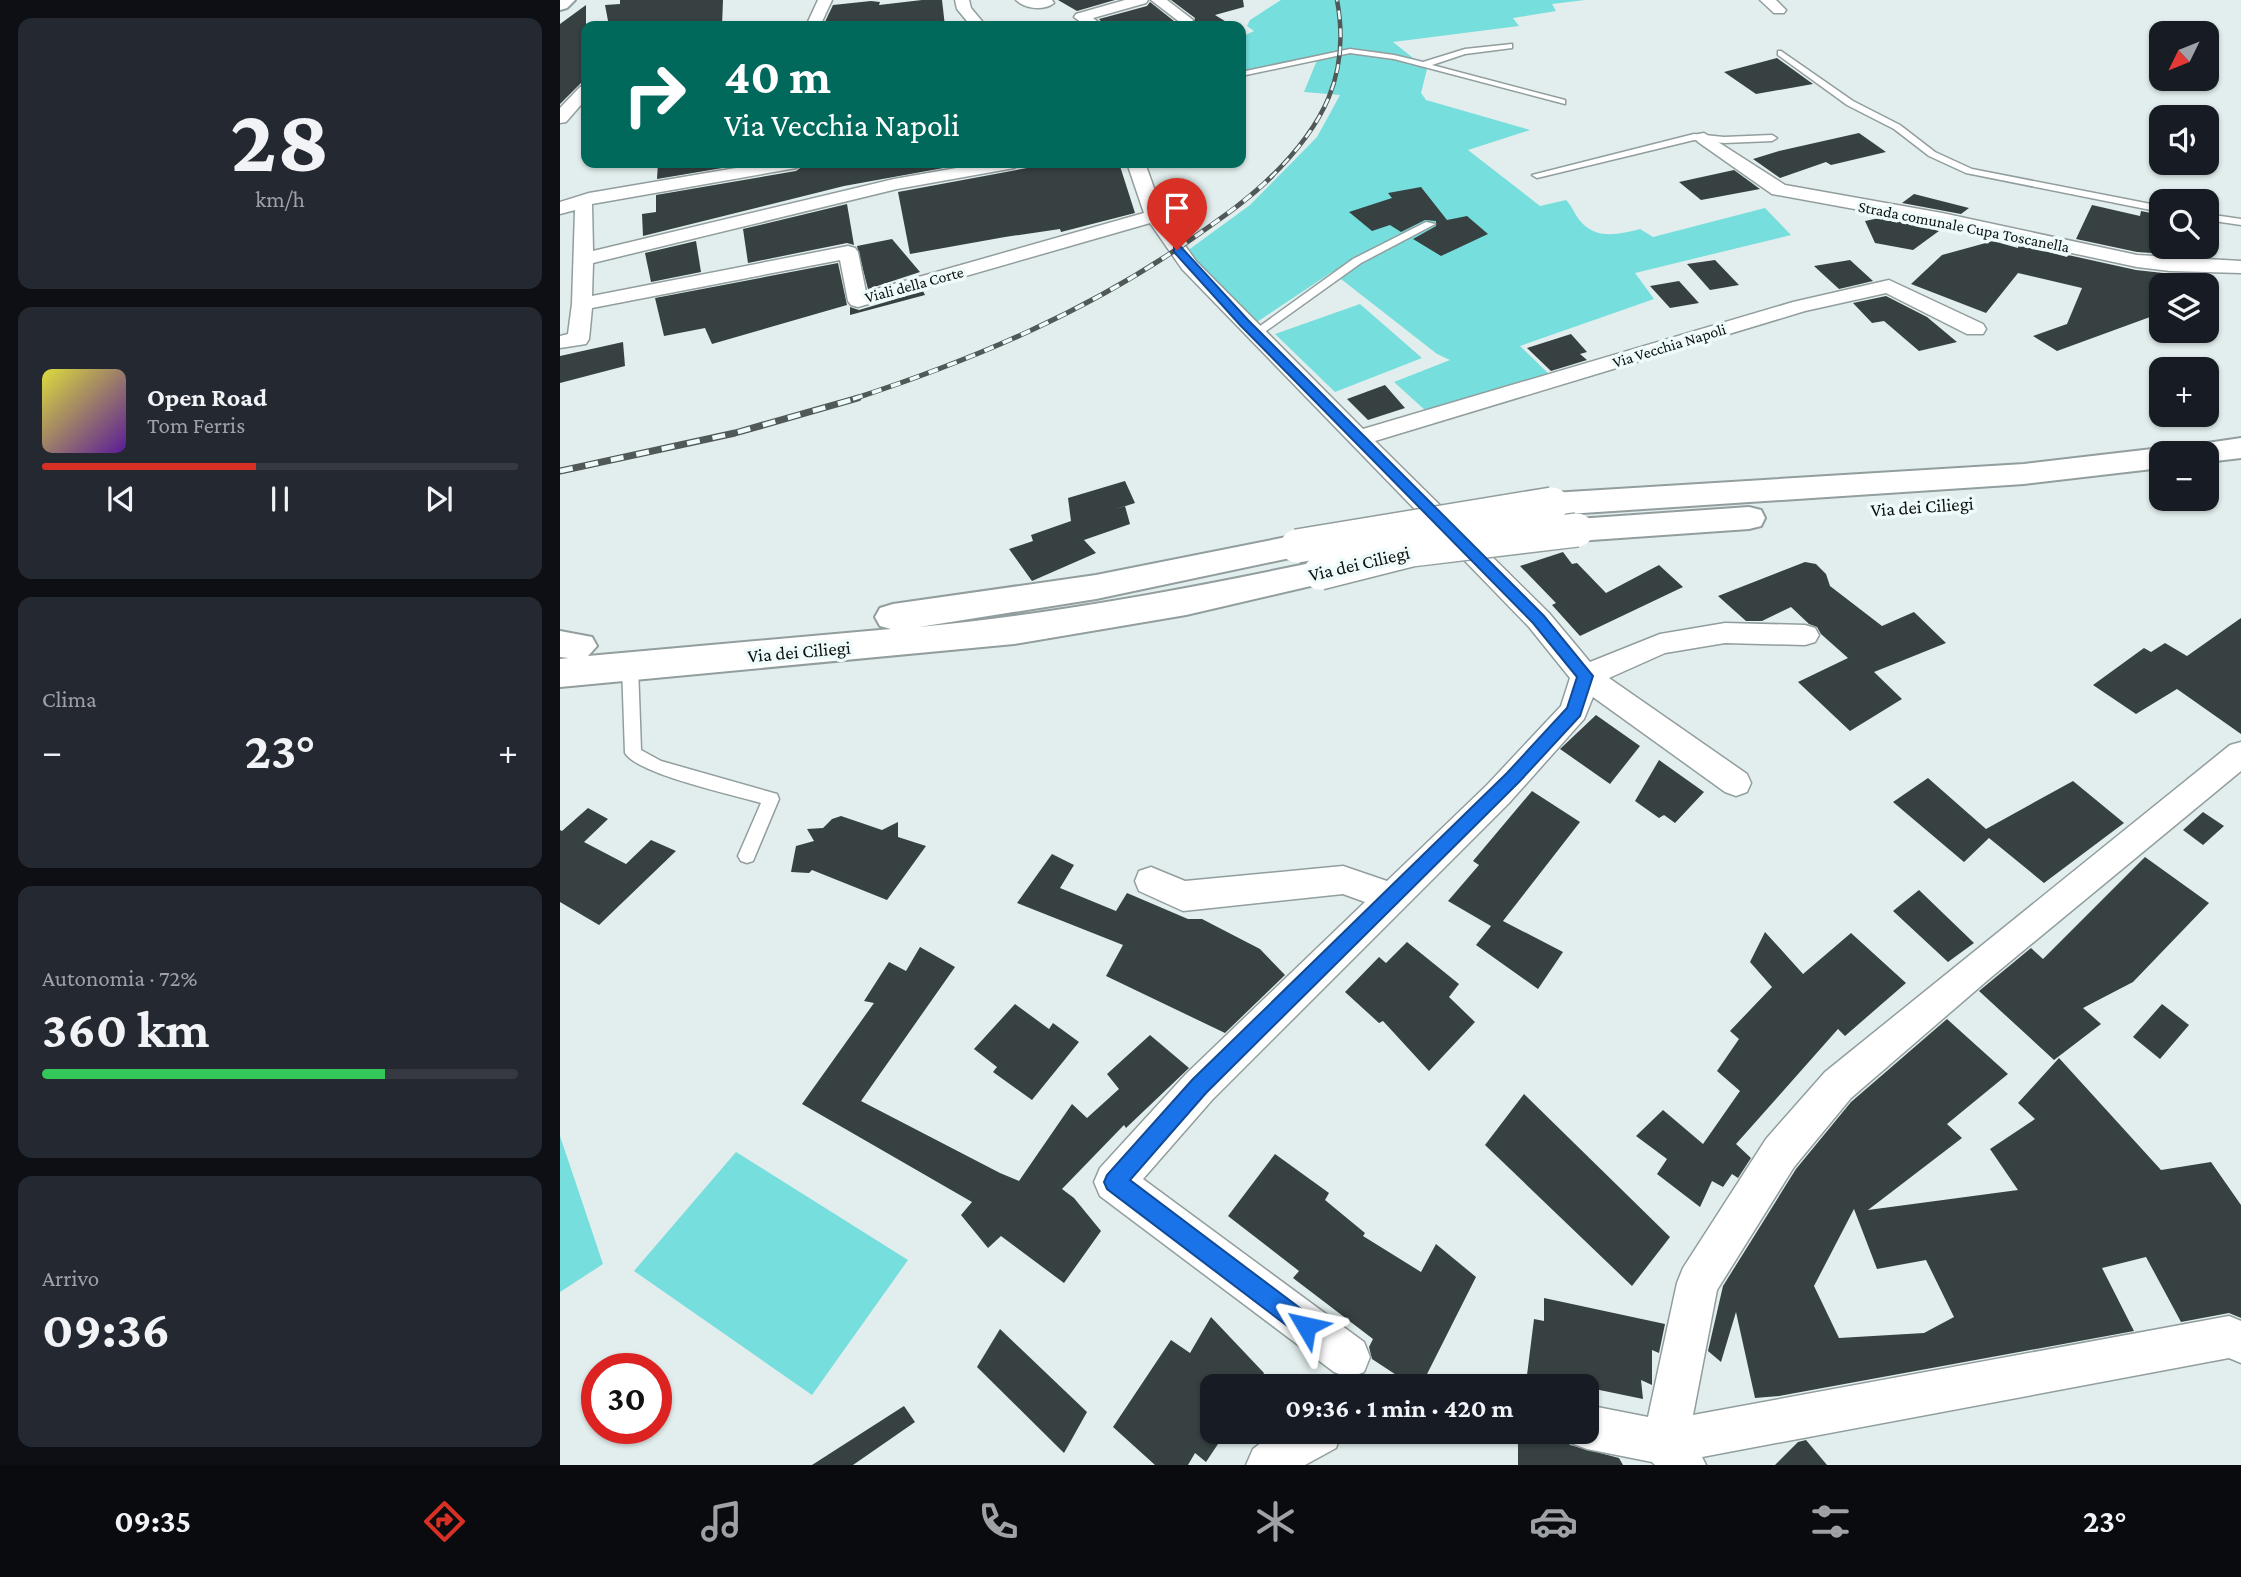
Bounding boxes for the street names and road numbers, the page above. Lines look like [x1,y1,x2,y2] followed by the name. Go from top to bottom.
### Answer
[1857,198,2072,256] street label: Strada comunale Cupa Toscanella
[863,263,965,306] street label: Viali della Corte
[1610,320,1728,372] street label: Via Vecchia Napoli
[1870,492,1974,521] street label: Via dei Ciliegi
[1306,542,1412,585] street label: Via dei Ciliegi
[747,637,851,666] street label: Via dei Ciliegi

